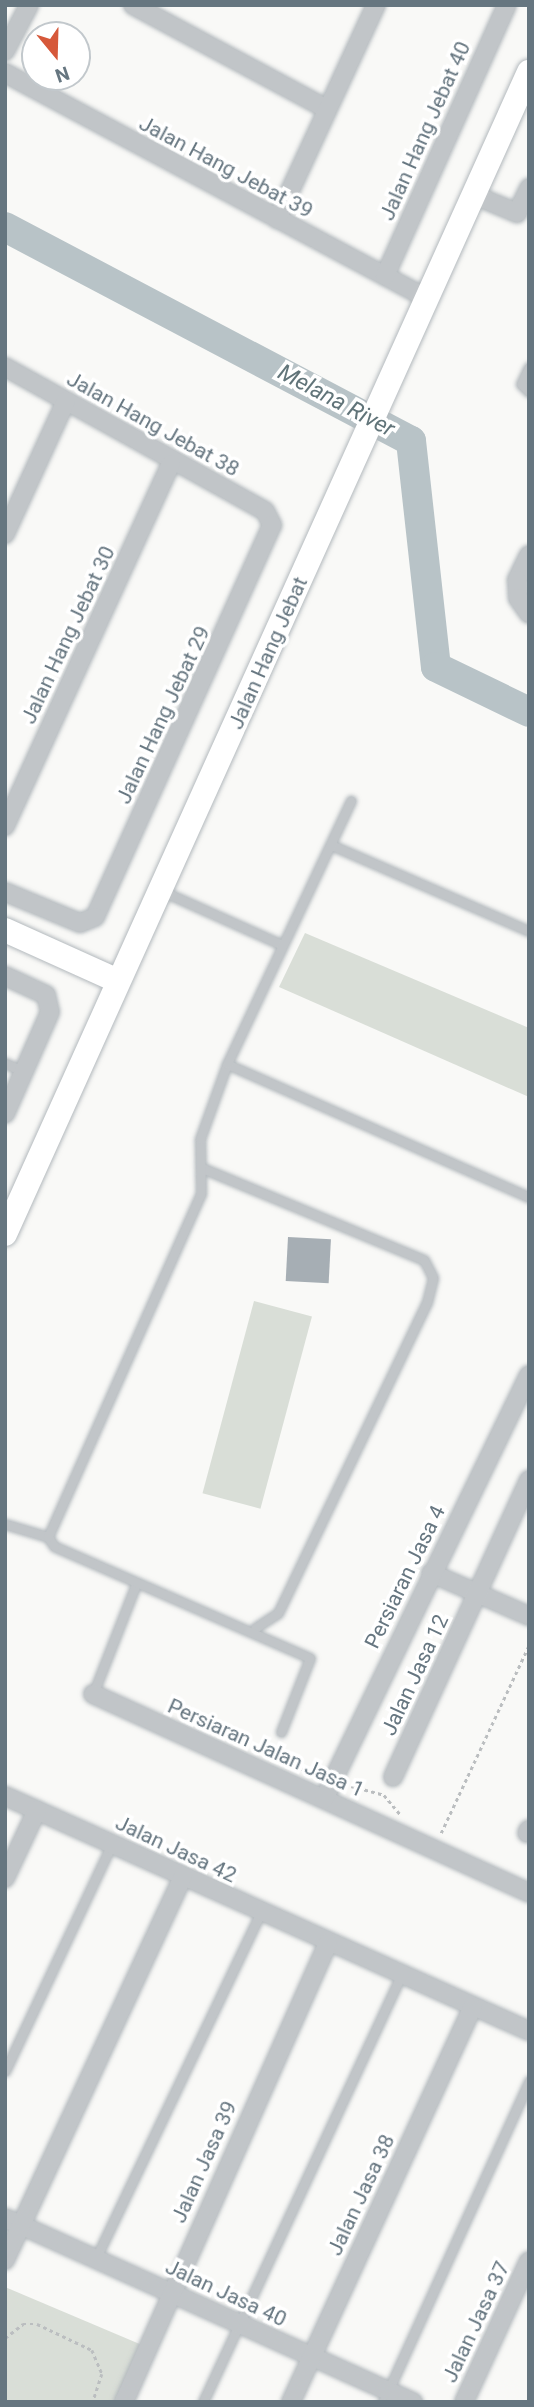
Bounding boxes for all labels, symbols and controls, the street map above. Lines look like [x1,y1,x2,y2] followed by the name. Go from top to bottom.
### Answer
[21,21,91,91] north arrow
[374,38,476,224] street label: Jalan Hang Jebat 40
[52,61,72,87] text: N
[135,111,317,223] street label: Jalan Hang Jebat 39
[273,359,399,443] water label: Melana River
[63,366,243,482] street label: Jalan Hang Jebat 38
[16,542,120,728] street label: Jalan Hang Jebat 30
[223,573,313,733] street label: Jalan Hang Jebat
[111,622,215,808] street label: Jalan Hang Jebat 29
[359,1501,451,1653] street label: Persiaran Jasa 4
[376,1611,454,1739] street label: Jalan Jasa 12
[164,1693,368,1803] street label: Persiaran Jalan Jasa 1
[112,1810,240,1888] street label: Jalan Jasa 42
[166,2097,242,2227] street label: Jalan Jasa 39
[322,2131,400,2259] street label: Jalan Jasa 38
[162,2254,290,2332] street label: Jalan Jasa 40
[437,2258,515,2386] street label: Jalan Jasa 37

